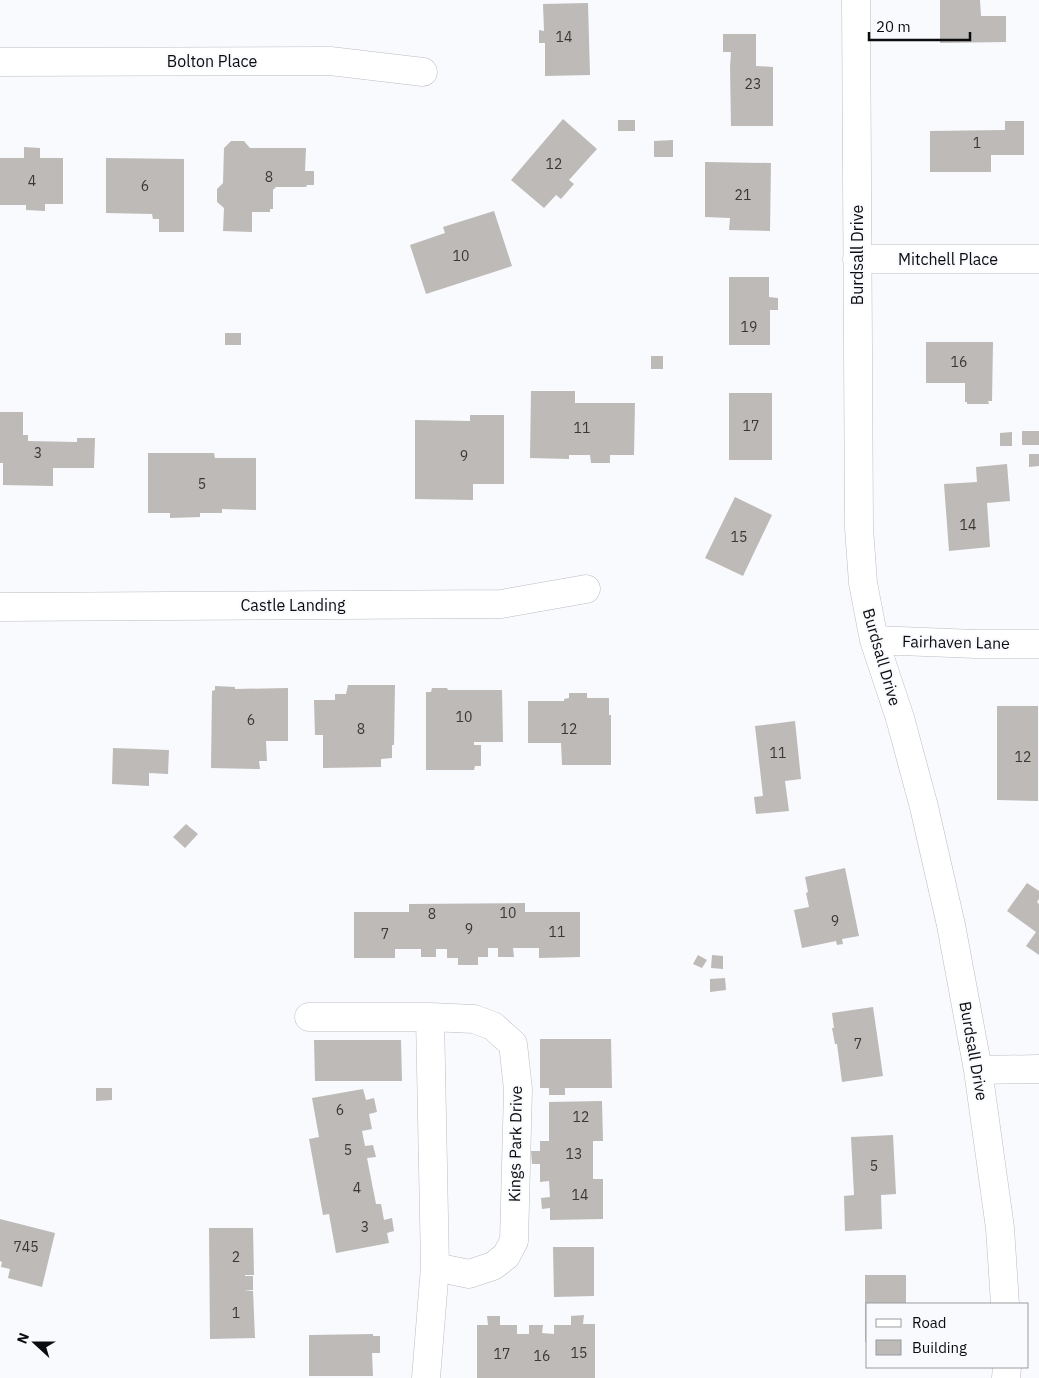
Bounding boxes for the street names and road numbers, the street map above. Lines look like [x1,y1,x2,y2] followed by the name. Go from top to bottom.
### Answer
[167,51,257,71] street label: Bolton Place
[847,205,867,305] street label: Burdsall Drive
[898,249,998,269] street label: Mitchell Place
[240,595,346,615] street label: Castle Landing
[859,606,906,708] street label: Burdsall Drive
[902,631,1010,653] street label: Fairhaven Lane
[955,1000,993,1102] street label: Burdsall Drive
[504,1085,526,1202] street label: Kings Park Drive

